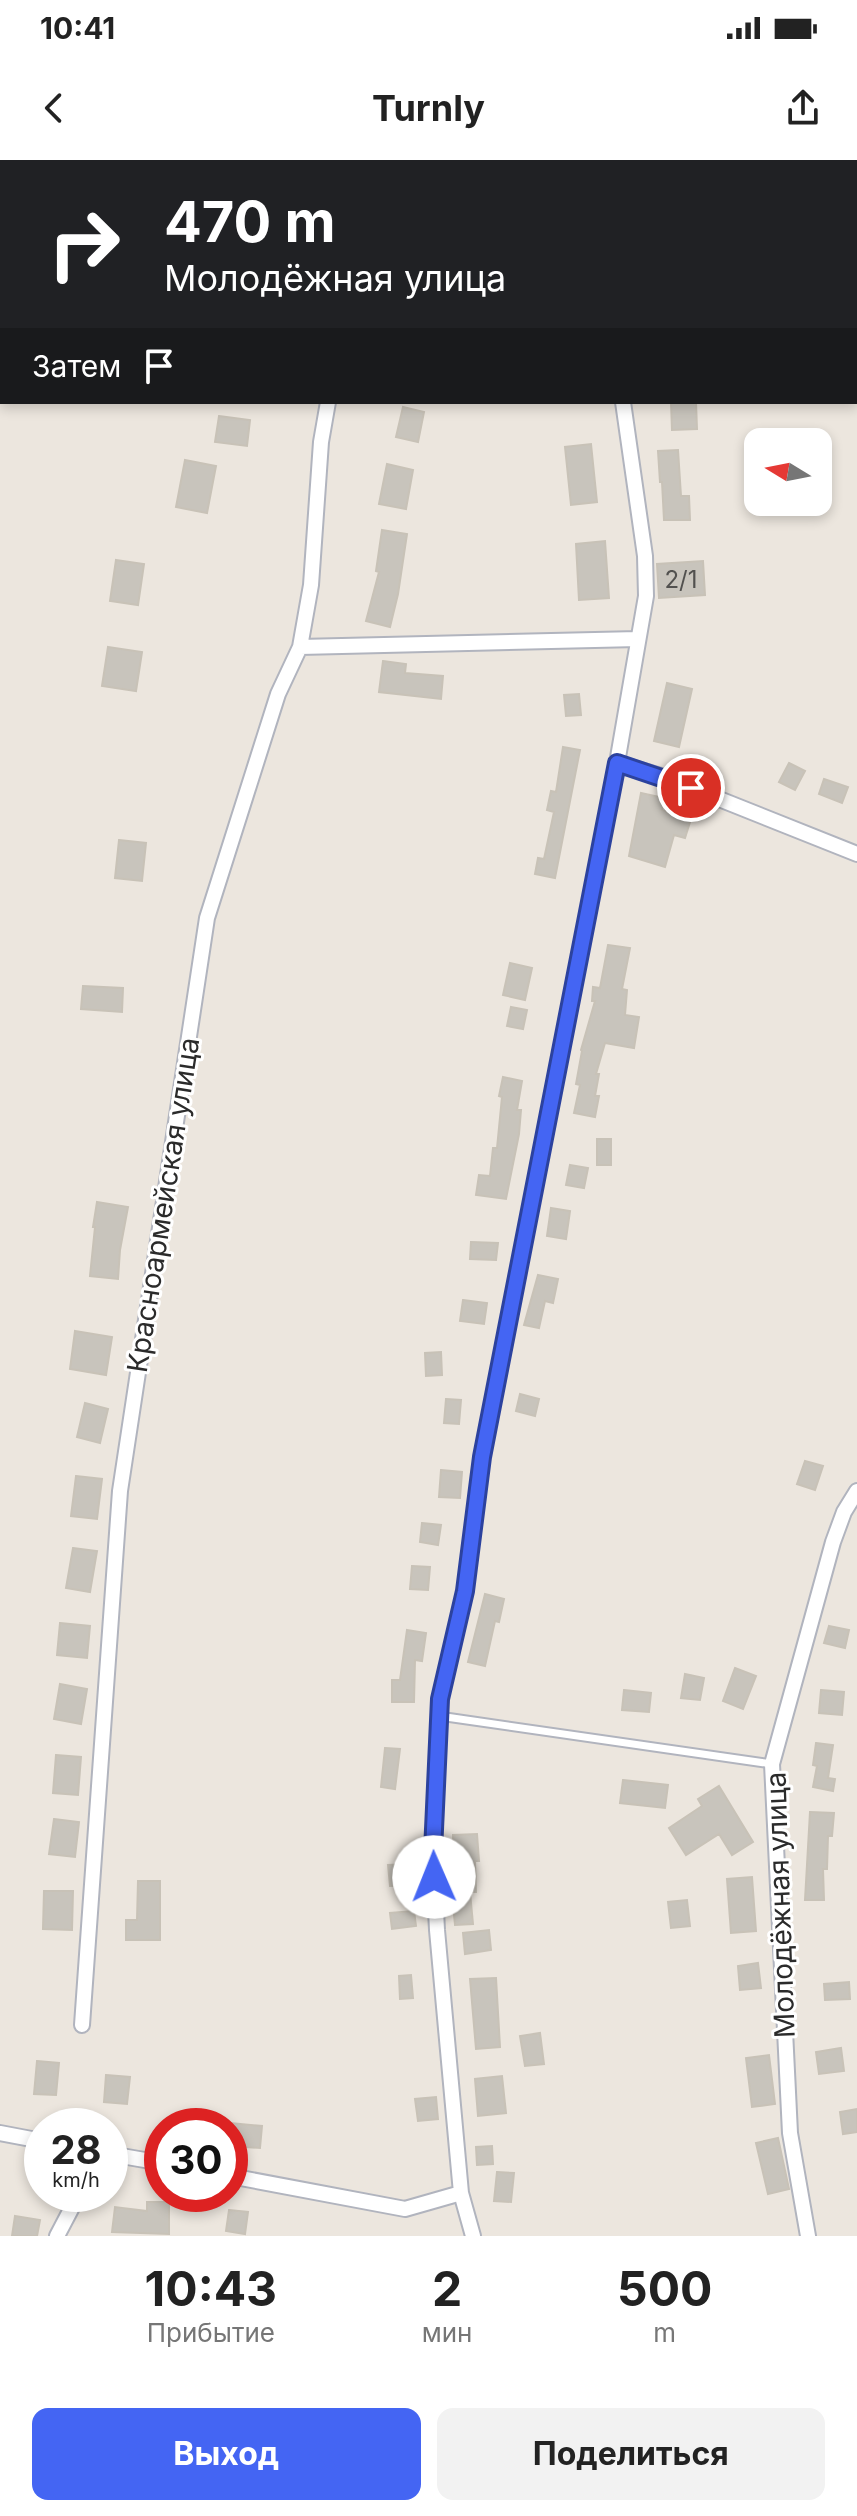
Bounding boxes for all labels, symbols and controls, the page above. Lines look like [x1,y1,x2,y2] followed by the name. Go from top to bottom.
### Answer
[40,10,115,46] text: 10:41
[32,86,76,130] icon: back
[372,86,485,130] text: Turnly
[781,86,825,130] icon: share
[164,188,336,256] text: 470 m
[32,192,136,296] icon: right
[164,256,506,300] text: Молодёжная улица
[137,344,181,388] icon: arrive
[32,348,121,384] text: Затем
[744,428,832,516] north arrow
[744,428,832,516] map controls
[664,565,698,594] house number: 2/1
[657,754,725,822] pin
[669,766,713,810] icon: arrive
[120,1035,206,1375] street label: Красноармейская улица
[758,1771,802,2039] street label: Молодёжная улица
[392,1835,476,1919] position arrow
[144,2108,248,2212] speed limit sign: 30
[50,2125,102,2174] text: 28
[52,2168,100,2192] text: km/h
[145,2259,277,2318] text: 10:43
[432,2259,462,2318] text: 2
[617,2259,712,2318] text: 500
[147,2317,275,2348] text: Прибытие
[422,2317,472,2348] text: мин
[653,2317,676,2348] text: m
[32,2408,421,2500] button: Выход
[437,2408,825,2500] button: Поделиться

